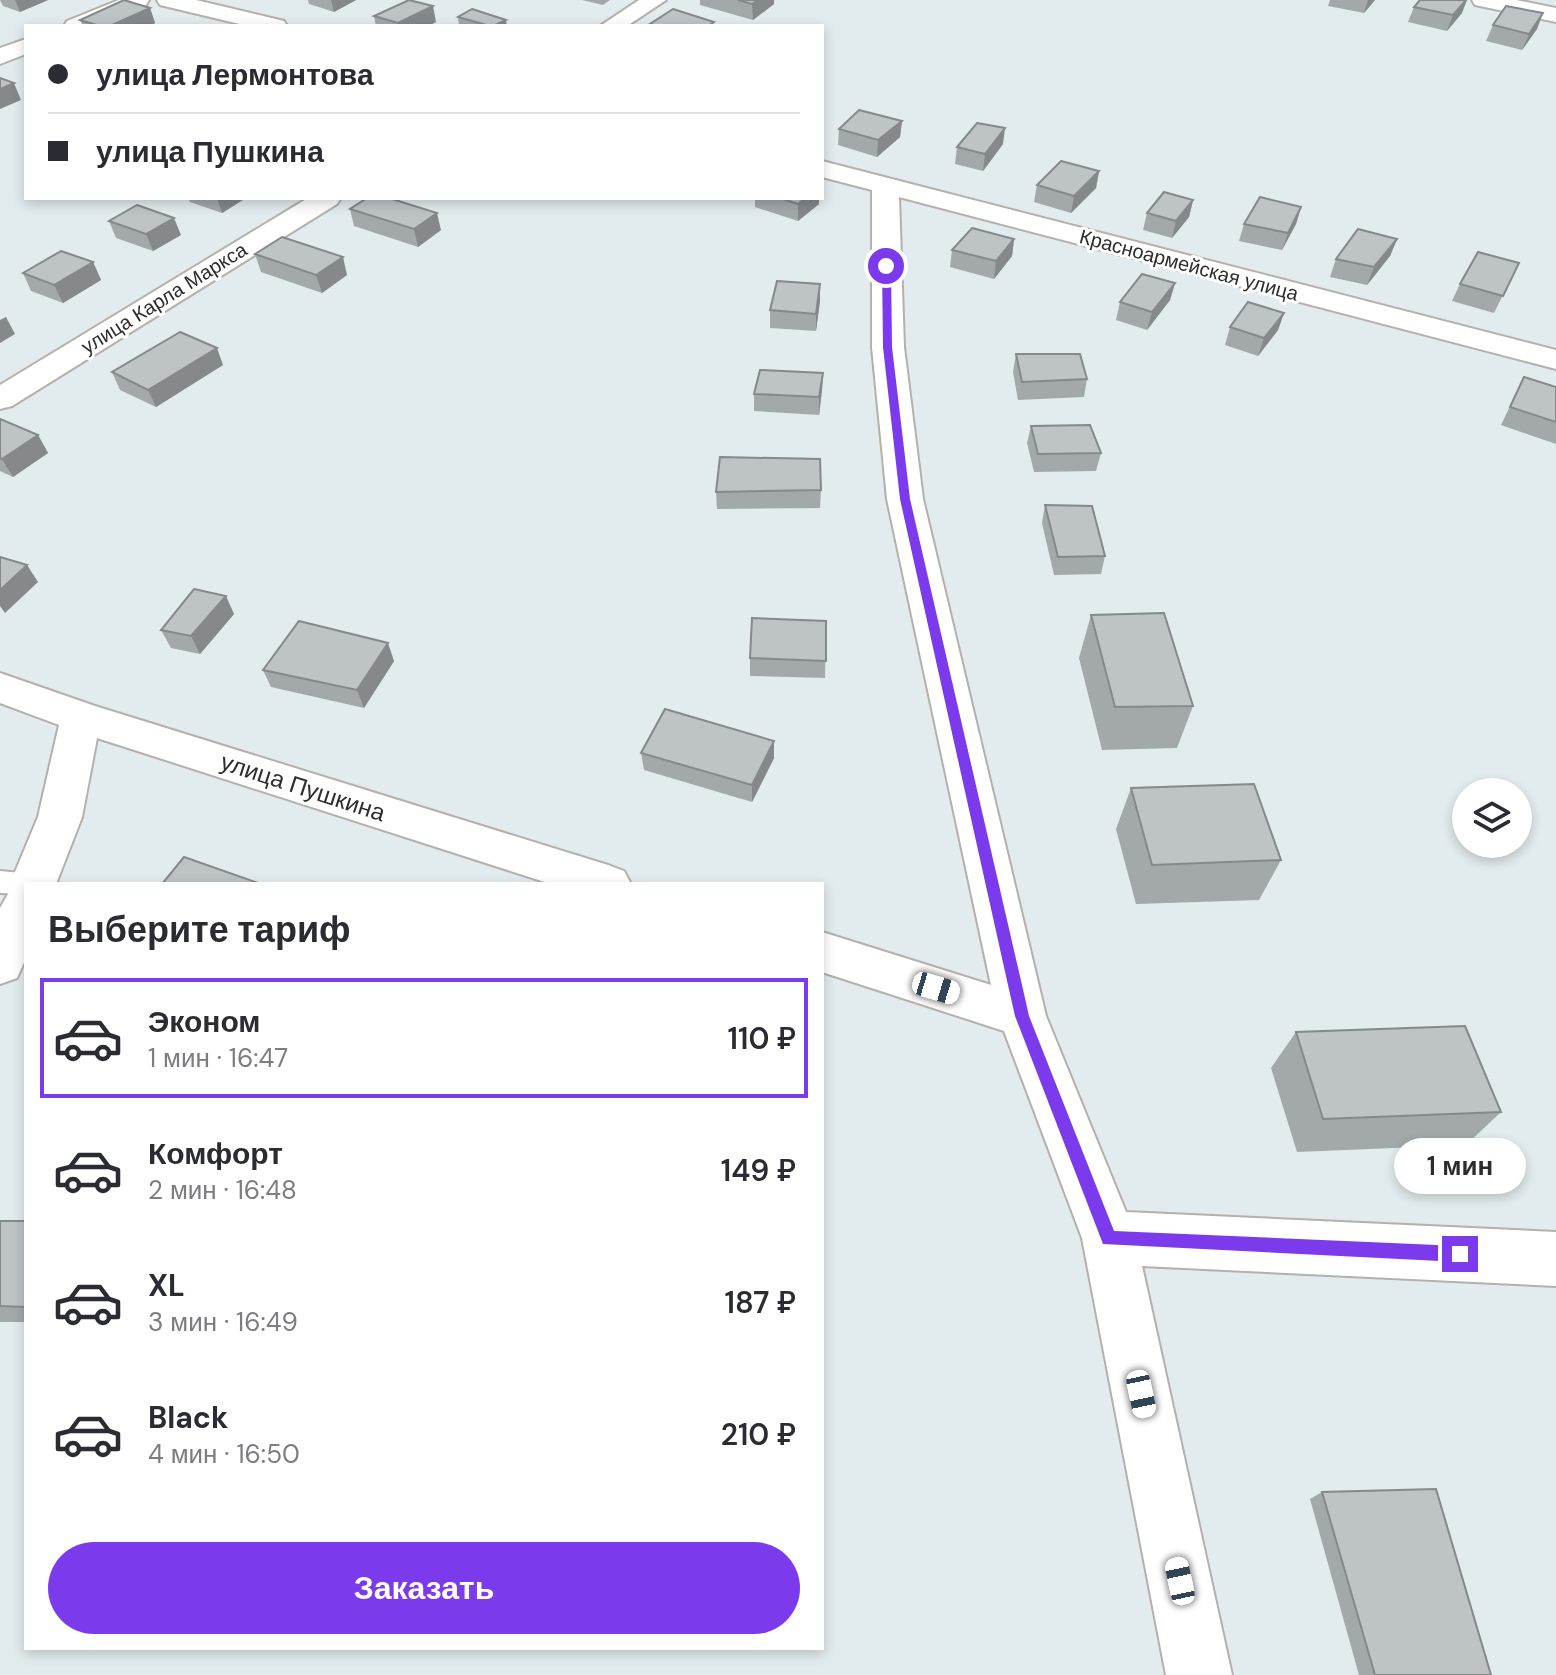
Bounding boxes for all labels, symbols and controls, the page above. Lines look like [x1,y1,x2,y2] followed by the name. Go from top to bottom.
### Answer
[96,55,374,94] text: улица Лермонтова
[96,132,324,171] text: улица Пушкина
[1077,223,1302,307] street label: Красноармейская улица
[76,236,253,360] street label: улица Карла Маркса
[868,248,904,284] route start
[217,746,390,828] street label: улица Пушкина
[1452,778,1532,858] map controls
[1452,778,1532,858] button: layers
[48,906,351,953] text: Выберите тариф
[910,970,962,1006] car
[52,1002,124,1074] icon: car
[148,1002,261,1041] text: Эконом
[728,1019,796,1058] text: 110 ₽
[148,1041,288,1075] text: 1 мин · 16:47
[52,1134,124,1206] icon: car
[148,1134,283,1173] text: Комфорт
[1394,1138,1526,1194] callout: 1 мин
[1427,1149,1493,1183] text: 1 мин
[721,1151,796,1190] text: 149 ₽
[148,1173,297,1207] text: 2 мин · 16:48
[1442,1236,1478,1272] route end
[52,1266,124,1338] icon: car
[148,1266,185,1305] text: XL
[725,1283,796,1322] text: 187 ₽
[148,1305,298,1339] text: 3 мин · 16:49
[1124,1368,1158,1420] car
[52,1398,124,1470] icon: car
[148,1398,228,1437] text: Black
[721,1415,796,1454] text: 210 ₽
[148,1437,300,1471] text: 4 мин · 16:50
[48,1542,800,1634] button: Заказать
[1163,1555,1197,1607] car

